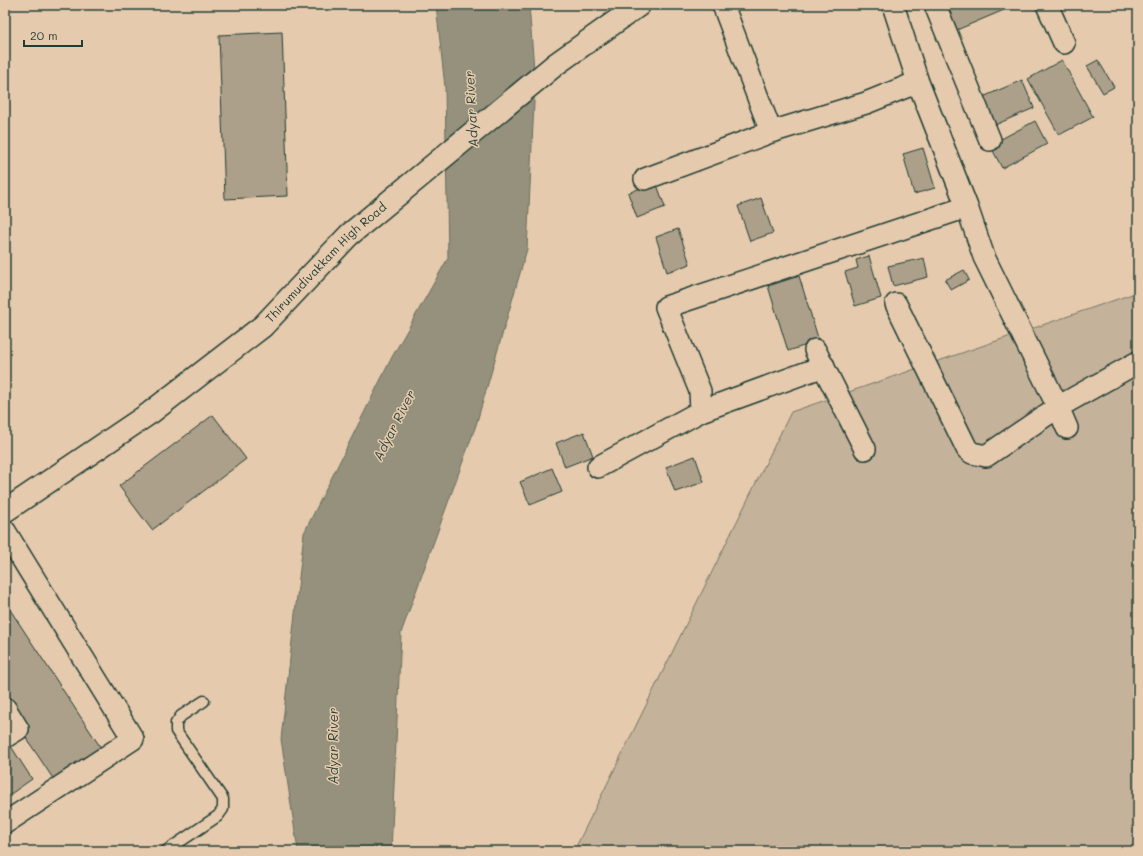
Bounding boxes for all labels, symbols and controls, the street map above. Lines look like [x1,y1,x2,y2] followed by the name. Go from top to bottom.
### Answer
[24,22,82,48] scale bar
[30,27,58,43] text: 20 m
[460,70,481,148] water label: Adyar River
[261,198,390,326] street label: Thirumudivakkam High Road
[369,386,419,463] water label: Adyar River
[324,707,341,784] water label: Adyar River

